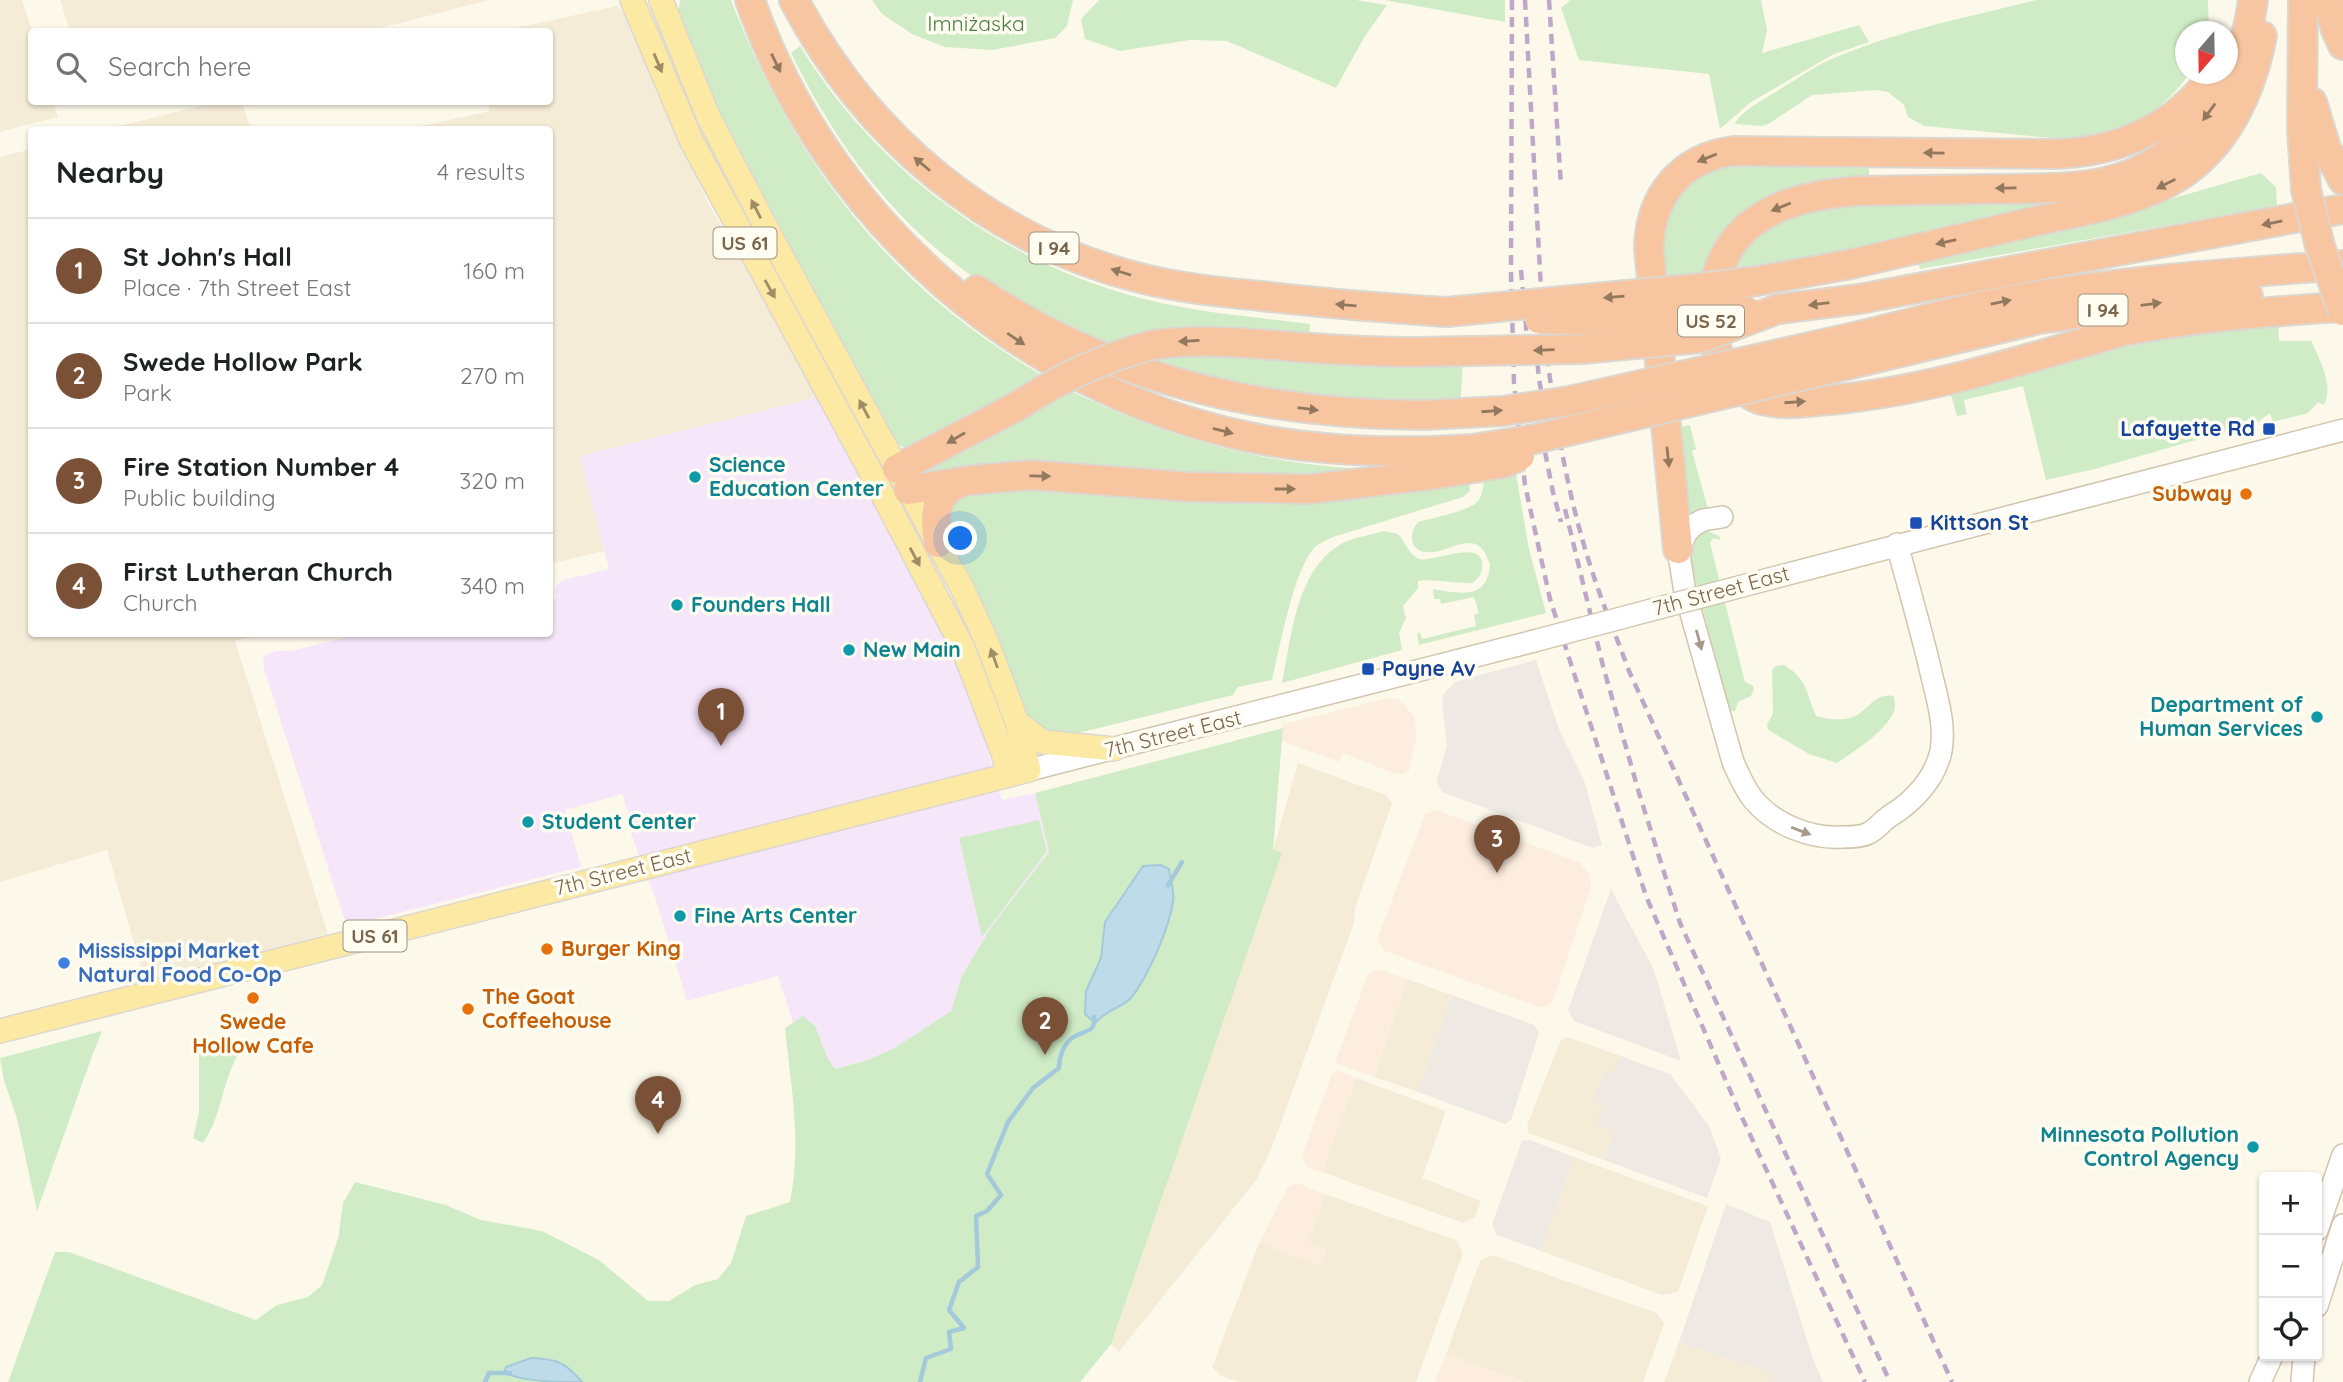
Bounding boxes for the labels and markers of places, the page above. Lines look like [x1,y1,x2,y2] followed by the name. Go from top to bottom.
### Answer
[2120,415,2255,441] place label: Lafayette Rd
[2261,421,2277,437] marker: Lafayette Rd
[709,451,884,501] place label: Science Education Center
[687,469,703,485] marker: Science Education Center
[2152,480,2232,506] place label: Subway
[2238,486,2254,502] marker: Subway
[1930,509,2029,535] place label: Kittson St
[1908,515,1924,531] marker: Kittson St
[691,591,831,617] place label: Founders Hall
[669,597,685,613] marker: Founders Hall
[863,636,961,662] place label: New Main
[841,642,857,658] marker: New Main
[1382,655,1476,681] place label: Payne Av
[1360,661,1376,677] marker: Payne Av
[698,688,744,746] pin: 1
[2139,691,2304,741] place label: Department of Human Services
[2309,709,2325,725] marker: Department of Human Services
[542,808,696,834] place label: Student Center
[520,814,536,830] marker: Student Center
[1474,815,1520,873] pin: 3
[694,902,857,928] place label: Fine Arts Center
[672,908,688,924] marker: Fine Arts Center
[561,935,681,961] place label: Burger King
[78,937,282,987] place label: Mississippi Market Natural Food Co-Op
[539,941,555,957] marker: Burger King
[56,955,72,971] marker: Mississippi Market Natural Food Co-Op
[482,983,612,1033] place label: The Goat Coffeehouse
[245,990,261,1006] marker: Swede Hollow Cafe
[1022,997,1068,1055] pin: 2
[460,1001,476,1017] marker: The Goat Coffeehouse
[192,1008,314,1058] place label: Swede Hollow Cafe
[635,1076,681,1134] pin: 4
[2040,1121,2239,1171] place label: Minnesota Pollution Control Agency
[2245,1139,2261,1155] marker: Minnesota Pollution Control Agency

